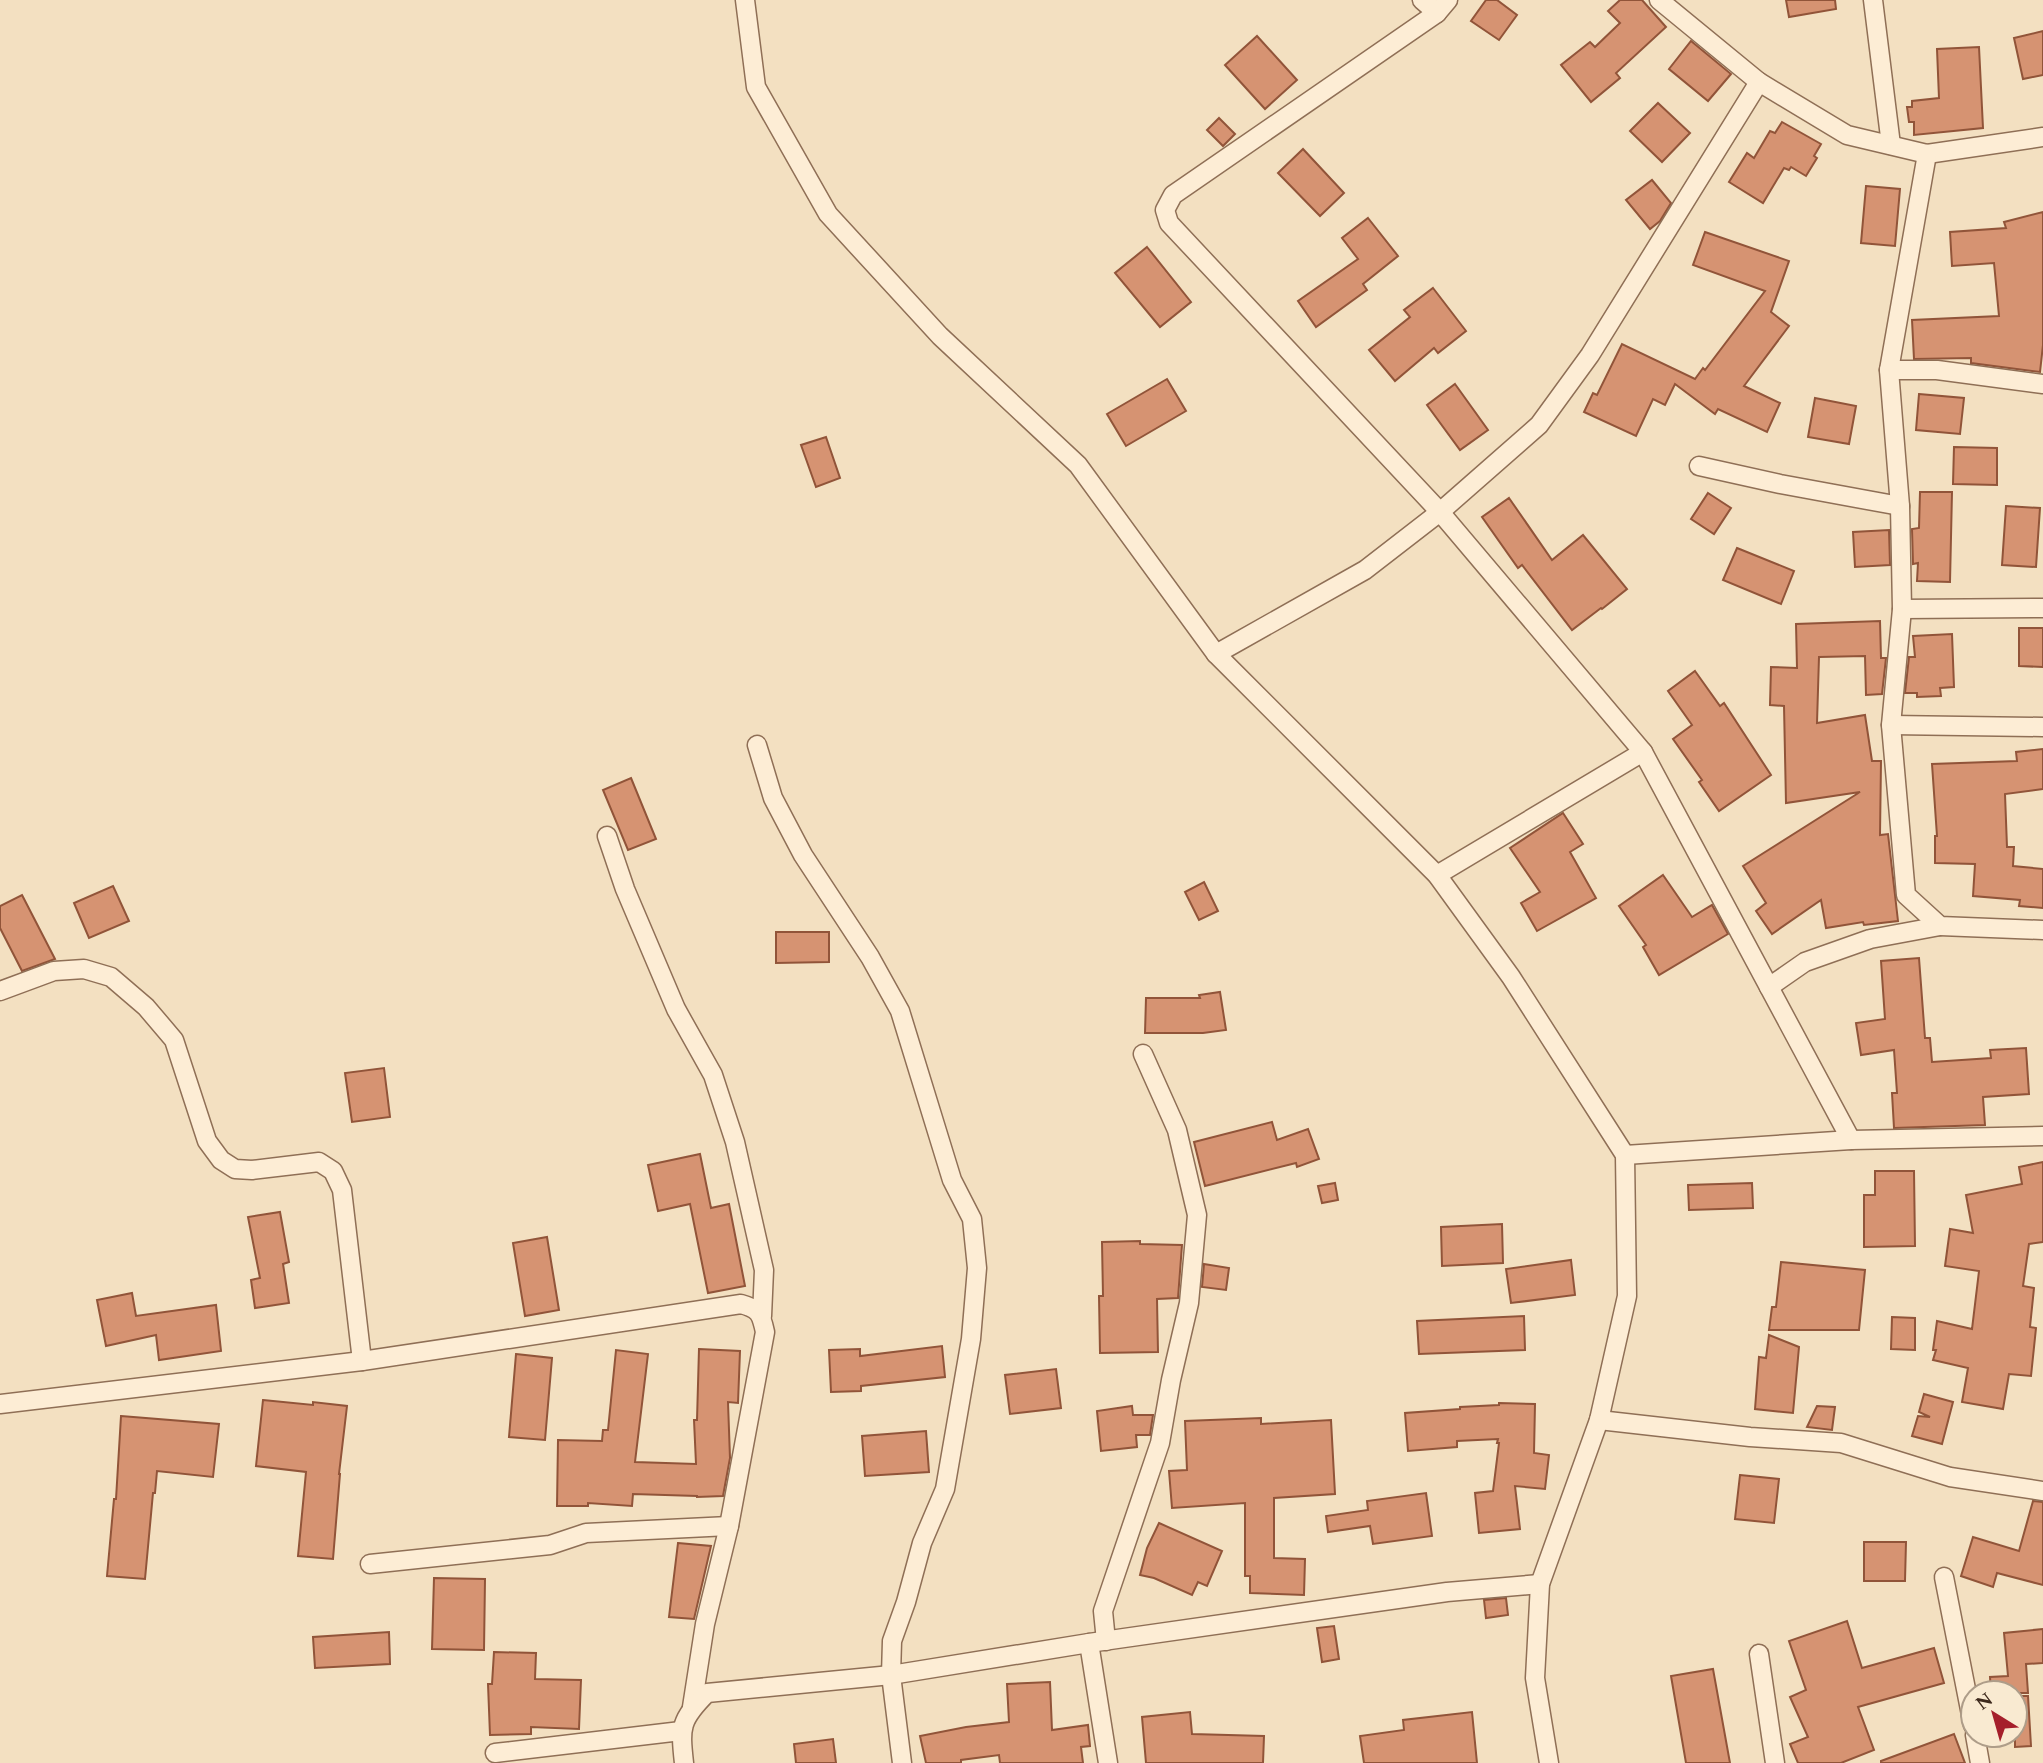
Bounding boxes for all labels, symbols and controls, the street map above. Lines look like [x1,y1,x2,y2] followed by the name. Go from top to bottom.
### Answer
[1959,1679,2029,1749] north arrow
[1970,1685,2000,1718] text: N

